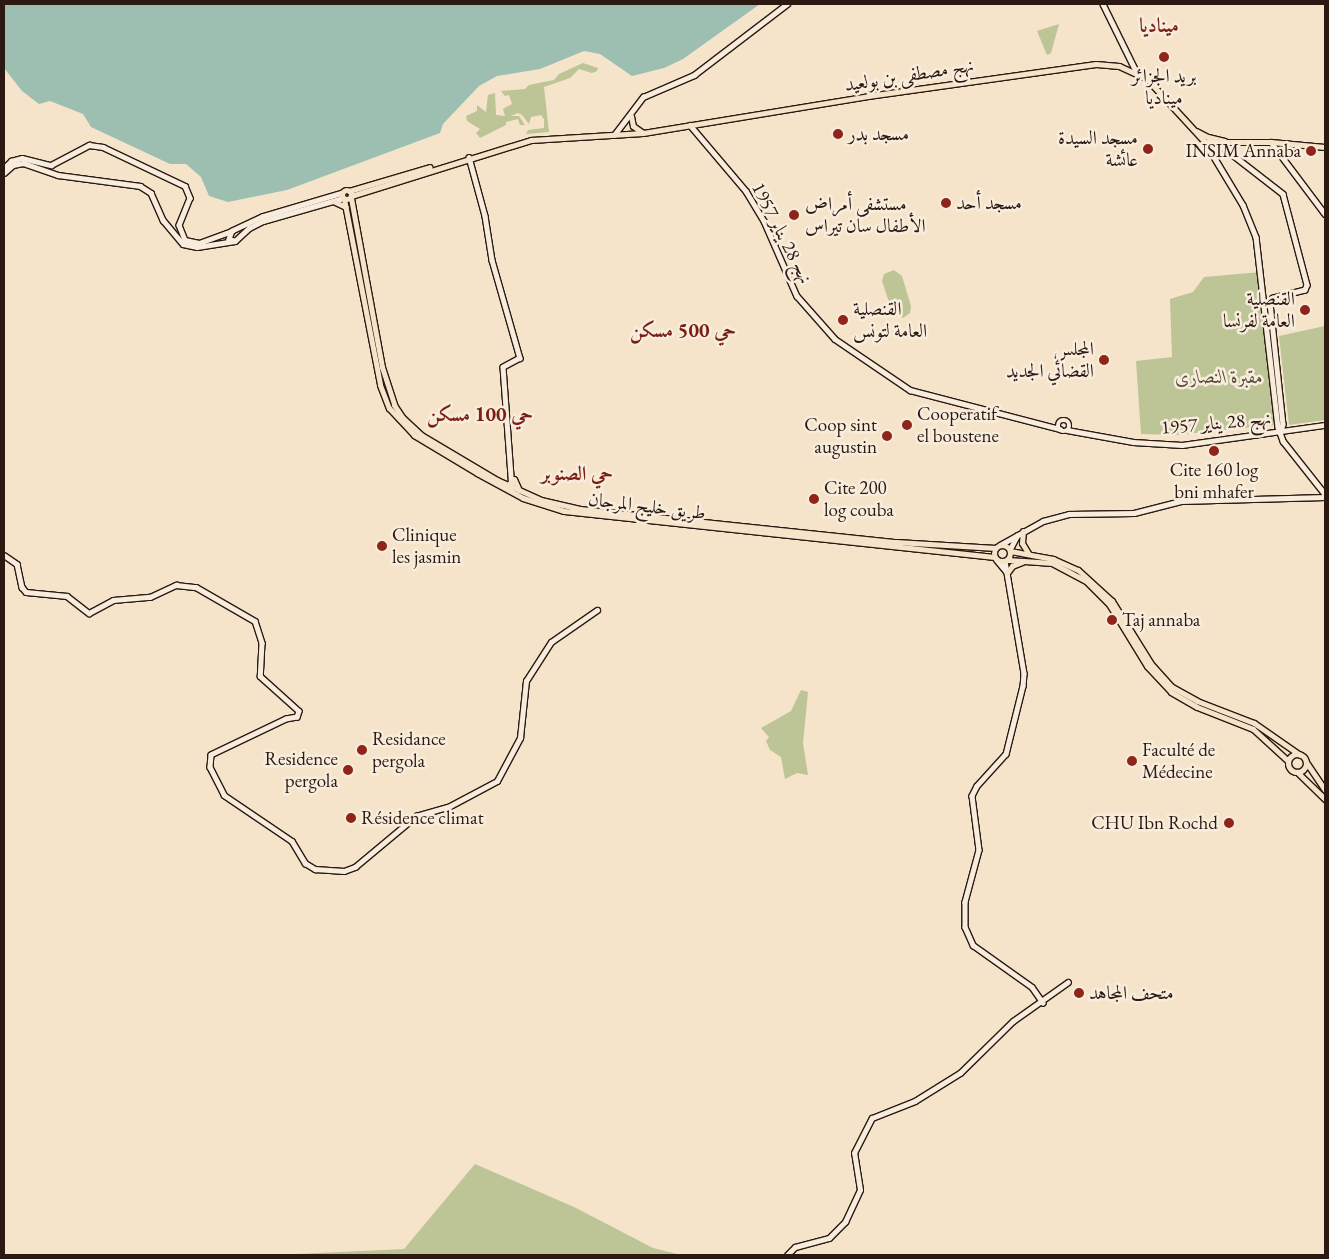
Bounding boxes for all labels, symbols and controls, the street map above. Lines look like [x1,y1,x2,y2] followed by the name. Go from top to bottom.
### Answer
[1139,13,1179,37] district label: ميناديا
[1158,51,1170,63] marker: بريد الجزائر ميناديا
[843,54,975,96] street label: نهج مصطفى بن بولعيد
[1132,65,1196,109] place label: بريد الجزائر ميناديا
[848,123,909,145] place label: مسجد بدر
[1058,127,1138,171] place label: مسجد السيدة عائشة
[832,128,844,140] marker: مسجد بدر
[1185,140,1301,162] place label: INSIM Annaba
[1142,143,1154,155] marker: مسجد السيدة عائشة
[1305,145,1317,157] marker: INSIM Annaba
[747,179,817,287] street label: نهج 28 يناير 1957
[956,192,1022,214] place label: مسجد أحد
[805,193,926,237] place label: مستشفى أمراض الأطفال سان تيراس
[940,197,952,209] marker: مسجد أحد
[787,208,801,222] marker: مستشفى أمراض الأطفال سان تيراس
[1223,288,1295,332] place label: القنصلية العامة لفرنسا
[853,298,927,342] place label: القنصلية العامة لتونس
[1299,304,1311,316] marker: القنصلية العامة لفرنسا
[837,314,849,326] marker: القنصلية العامة لتونس
[630,318,736,342] district label: حي 500 مسكن
[1006,338,1094,382] place label: المجلس القضائي الجديد
[1098,354,1110,366] marker: المجلس القضائي الجديد
[1175,366,1263,388] park label: مقبرة النصارى
[427,402,533,426] district label: حي 100 مسكن
[917,403,999,447] place label: Cooperatif el boustene
[1160,407,1272,439] street label: نهج 28 يناير 1957
[804,414,877,458] place label: Coop sint augustin
[901,419,913,431] marker: Cooperatif el boustene
[881,430,893,442] marker: Coop sint augustin
[1208,445,1220,457] marker: Cite 160 log bni mhafer
[1170,459,1258,503] place label: Cite 160 log bni mhafer
[541,461,613,485] district label: حي الصنوبر
[824,477,894,521] place label: Cite 200 log couba
[587,487,707,525] street label: طريق خليج المرجان
[808,493,820,505] marker: Cite 200 log couba
[392,524,461,568] place label: Clinique les jasmin
[376,540,388,552] marker: Clinique les jasmin
[1122,609,1200,631] place label: Taj annaba
[1106,614,1118,626] marker: Taj annaba
[372,728,446,772] place label: Residance pergola
[1142,739,1215,783] place label: Faculté de Médecine
[356,744,368,756] marker: Residance pergola
[264,748,338,792] place label: Residence pergola
[1126,755,1138,767] marker: Faculté de Médecine
[342,764,354,776] marker: Residence pergola
[361,807,484,829] place label: Résidence climat
[345,812,357,824] marker: Résidence climat
[1091,812,1218,834] place label: CHU Ibn Rochd
[1222,816,1236,830] marker: CHU Ibn Rochd
[1089,982,1174,1004] place label: متحف المجاهد
[1073,987,1085,999] marker: متحف المجاهد

